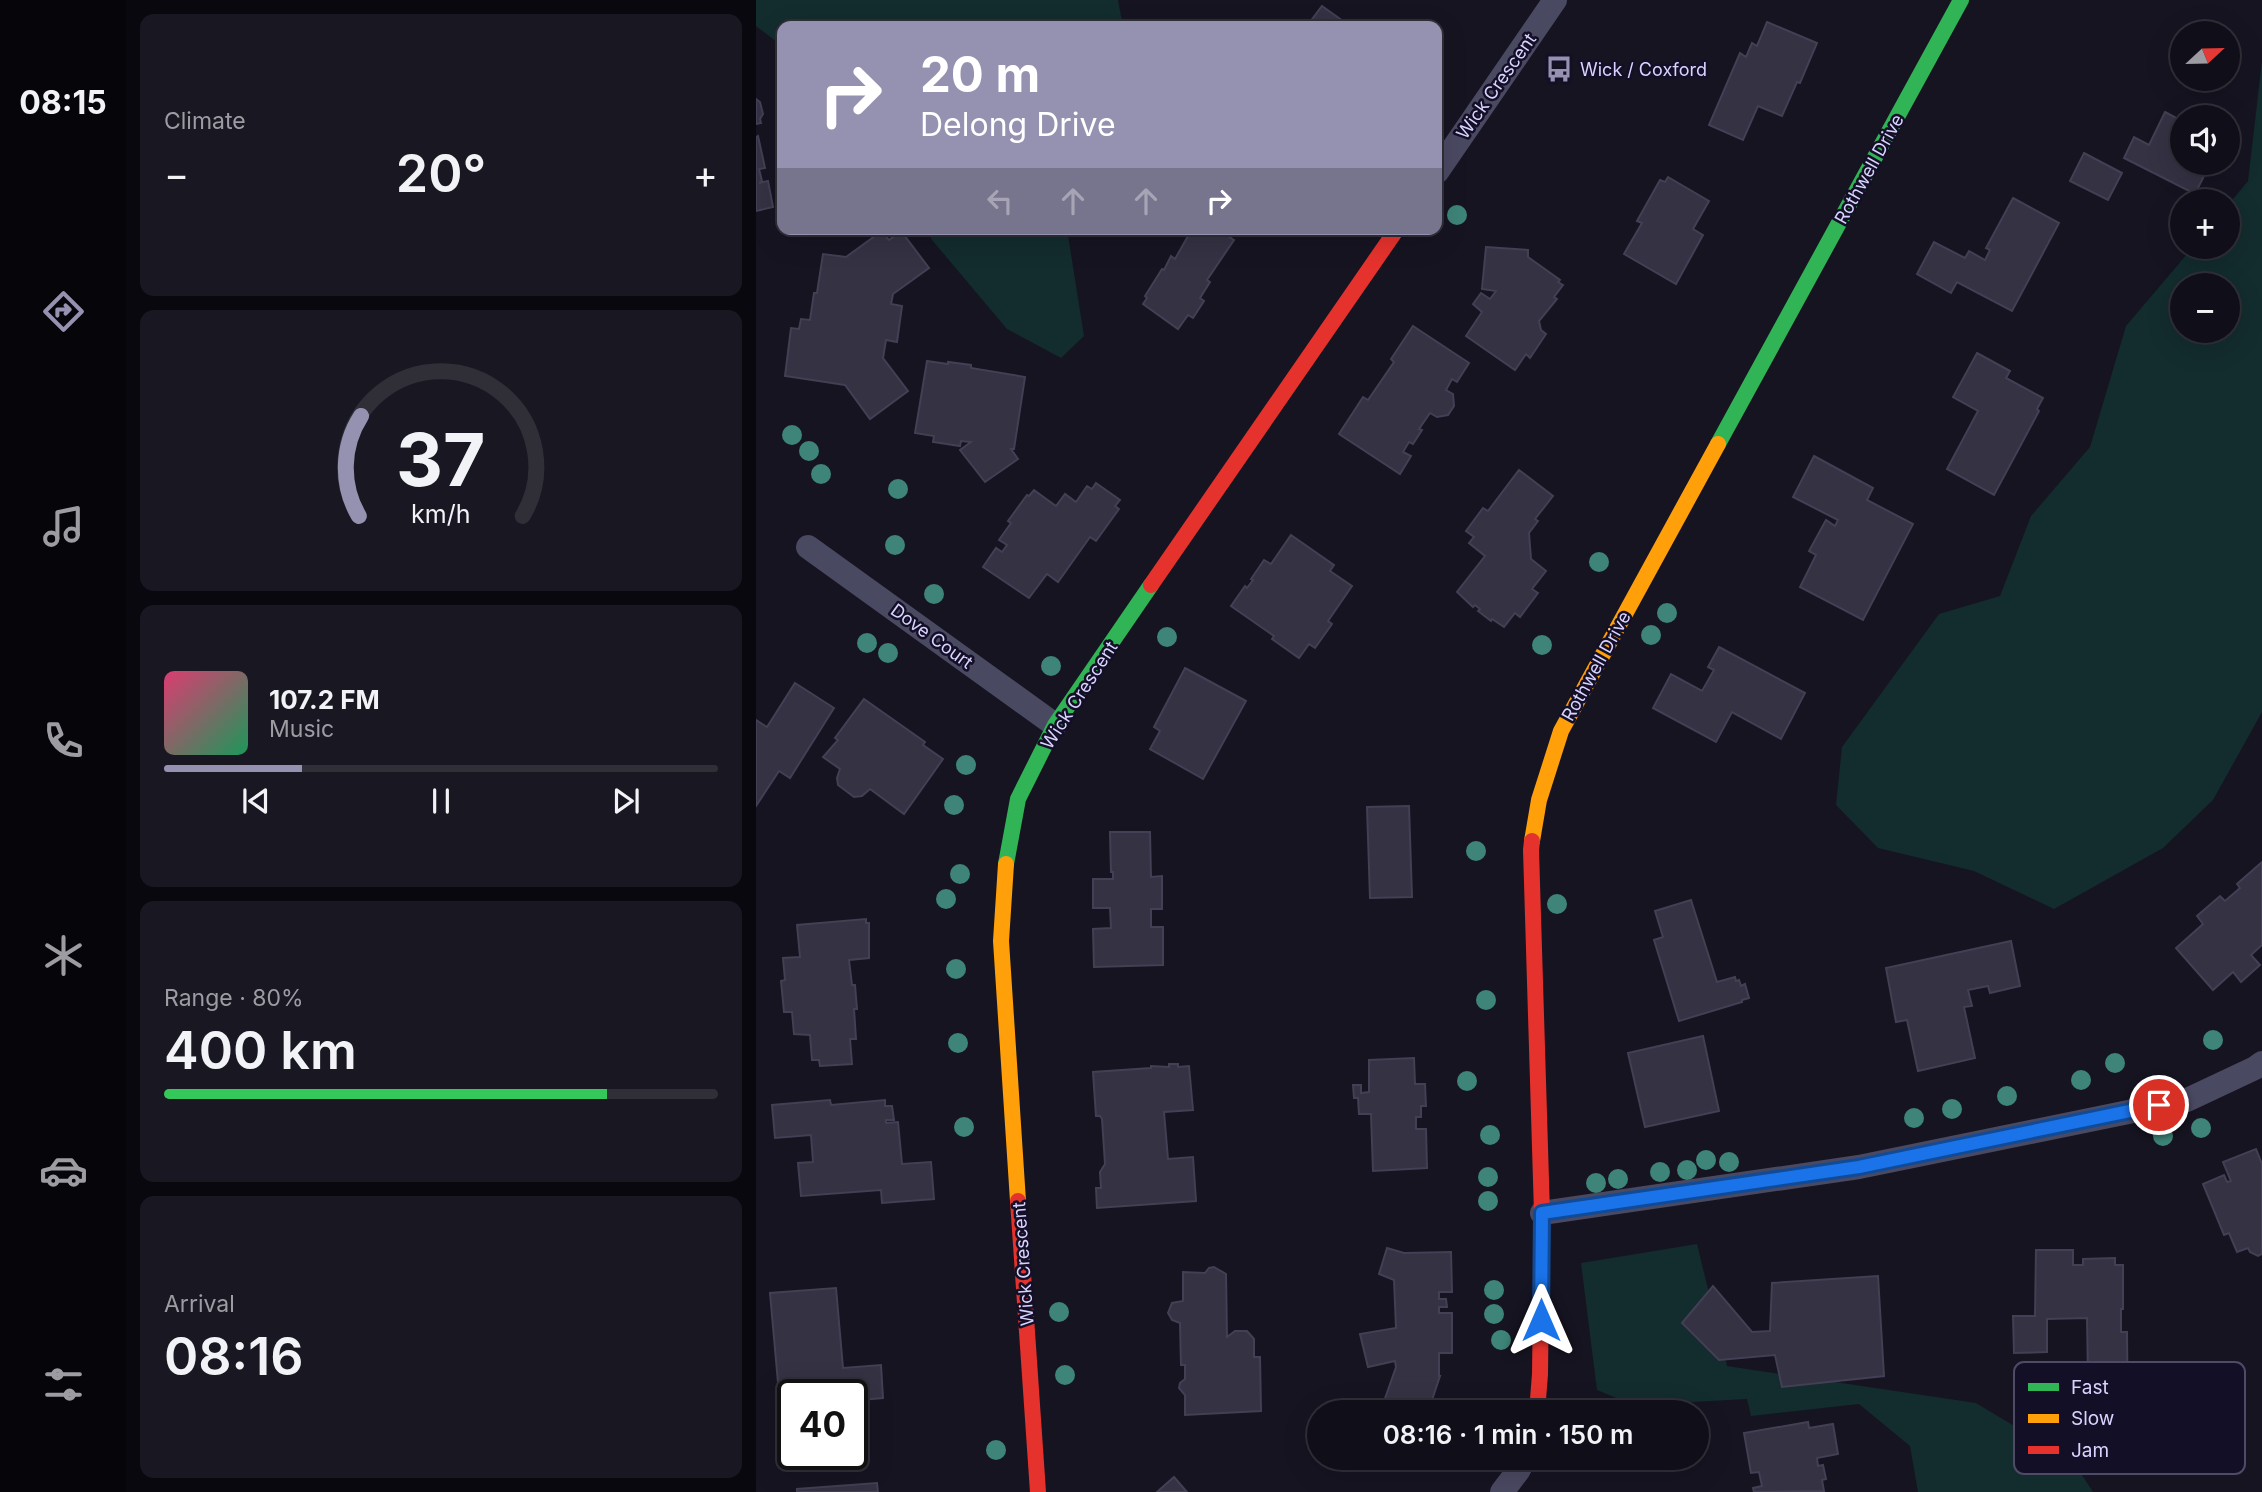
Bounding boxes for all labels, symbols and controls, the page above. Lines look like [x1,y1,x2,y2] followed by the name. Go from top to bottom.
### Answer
[2170,21,2240,91] north arrow
[2170,21,2240,343] map controls
[1452,29,1540,143] street label: Wick Crescent
[920,45,1040,104] text: 20 m
[805,49,896,140] icon: right
[1544,54,1574,84] bus stop icon: Wick / Coxford
[1580,59,1707,80] place label: Wick / Coxford
[19,83,107,122] text: 08:15
[920,105,1116,144] text: Delong Drive
[2170,105,2240,175] button: sound
[164,107,246,135] text: Climate
[1830,111,1908,227] street label: Rothwell Drive
[396,142,486,205] text: 20°
[164,151,189,197] text: −
[693,151,718,197] text: +
[981,182,1019,220] icon: left
[1054,182,1092,220] icon: ahead
[1127,182,1165,220] icon: ahead
[1200,182,1238,220] icon: right
[2170,189,2240,259] button: +
[2170,273,2240,343] button: −
[39,287,88,336] icon: directions
[396,416,486,505] text: 37
[411,499,471,529] text: km/h
[39,502,88,551] icon: music
[887,599,977,673] street label: Dove Court
[1557,608,1635,724] street label: Rothwell Drive
[1036,637,1122,753] street label: Wick Crescent
[269,684,380,715] text: 107.2 FM
[269,715,334,743] text: Music
[39,716,88,765] icon: phone
[237,782,275,820] icon: previous
[422,782,460,820] icon: pause
[607,782,645,820] icon: next
[39,931,88,980] icon: climate
[164,984,304,1012] text: Range · 80%
[164,1019,357,1082] text: 400 km
[2129,1075,2189,1135] pin
[2140,1086,2178,1124] icon: arrive
[39,1146,88,1195] icon: car
[1008,1201,1038,1327] street label: Wick Crescent
[1504,1283,1578,1357] position arrow
[164,1290,235,1318] text: Arrival
[164,1325,303,1388] text: 08:16
[39,1360,88,1409] icon: filters
[2014,1362,2245,1474] legend
[2071,1376,2109,1399] text: Fast
[777,1379,868,1470] speed limit sign: 40
[2071,1407,2114,1430] text: Slow
[1383,1419,1633,1450] text: 08:16 · 1 min · 150 m
[2071,1439,2109,1462] text: Jam

